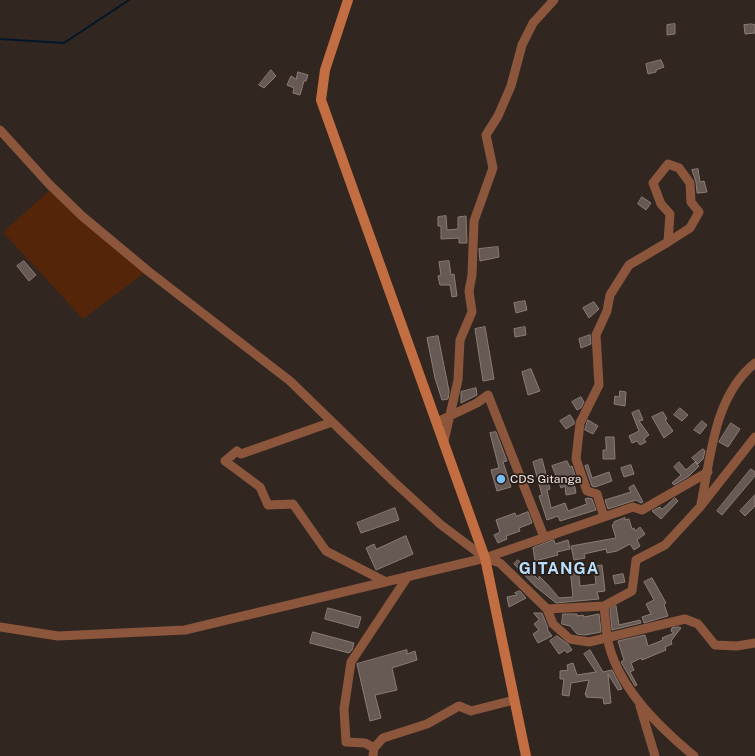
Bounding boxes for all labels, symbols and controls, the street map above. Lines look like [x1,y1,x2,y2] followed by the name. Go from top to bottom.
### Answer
[510,472,581,486] place label: CDS Gitanga
[495,473,507,485] marker: CDS Gitanga
[519,559,599,579] district label: GITANGA

